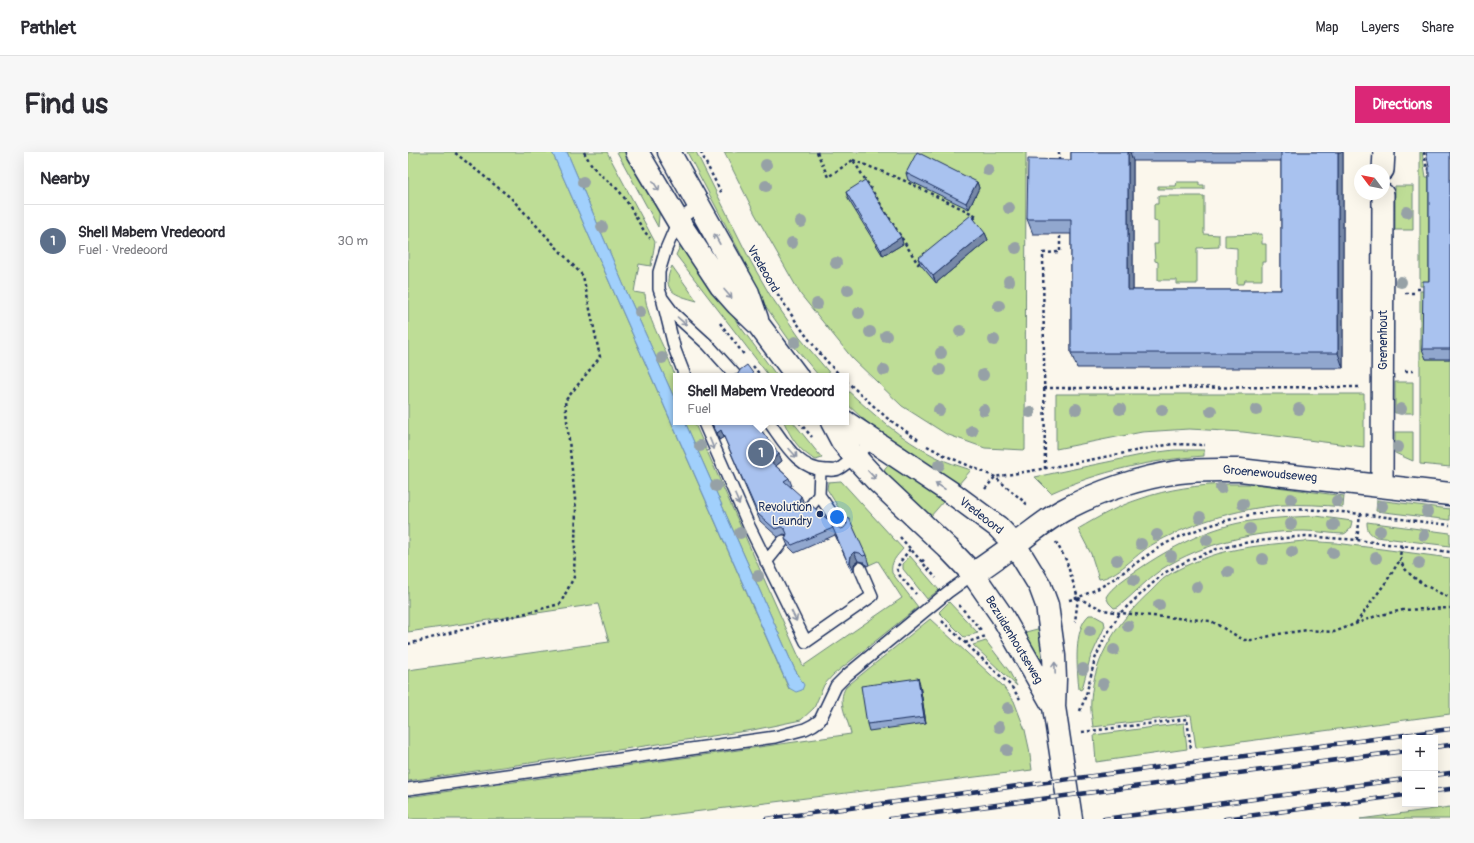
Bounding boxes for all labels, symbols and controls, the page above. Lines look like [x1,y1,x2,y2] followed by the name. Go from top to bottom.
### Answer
[20,16,76,40] text: Pathlet
[1316,19,1339,36] text: Map
[1361,19,1399,36] text: Layers
[1421,19,1454,36] text: Share
[1355,86,1450,123] button: Directions
[24,87,108,122] text: Find us
[1354,164,1390,200] north arrow
[40,168,89,189] text: Nearby
[653,180,661,192] one-way arrow
[78,223,225,242] text: Shell Mabem Vredeoord
[50,233,56,249] text: 1
[338,233,368,249] text: 30 m
[713,233,721,245] one-way arrow
[78,242,168,258] text: Fuel · Vredeoord
[744,243,783,295] street label: Vredeoord
[724,288,733,299] one-way arrow
[1376,310,1391,370] street label: Grenenhout
[676,316,687,325] one-way arrow
[673,373,849,425] popup
[687,382,835,401] text: Shell Mabem Vredeoord
[687,401,711,417] text: Fuel
[709,437,716,449] one-way arrow
[748,438,774,468] pin: 1
[788,448,797,458] one-way arrow
[1222,462,1318,486] street label: Groenewoudseweg
[867,470,877,480] one-way arrow
[935,482,946,490] one-way arrow
[734,493,741,505] one-way arrow
[956,494,1006,538] street label: Vredeoord
[758,500,812,529] place label: Revolution Laundry
[827,507,847,527] your location
[815,509,825,519] marker: Revolution Laundry
[982,593,1046,687] street label: Bezuidenhoutseweg
[790,610,798,622] one-way arrow
[1051,662,1059,675] one-way arrow
[1402,735,1438,807] map controls
[1402,735,1438,771] button: +
[1402,771,1438,807] button: −

